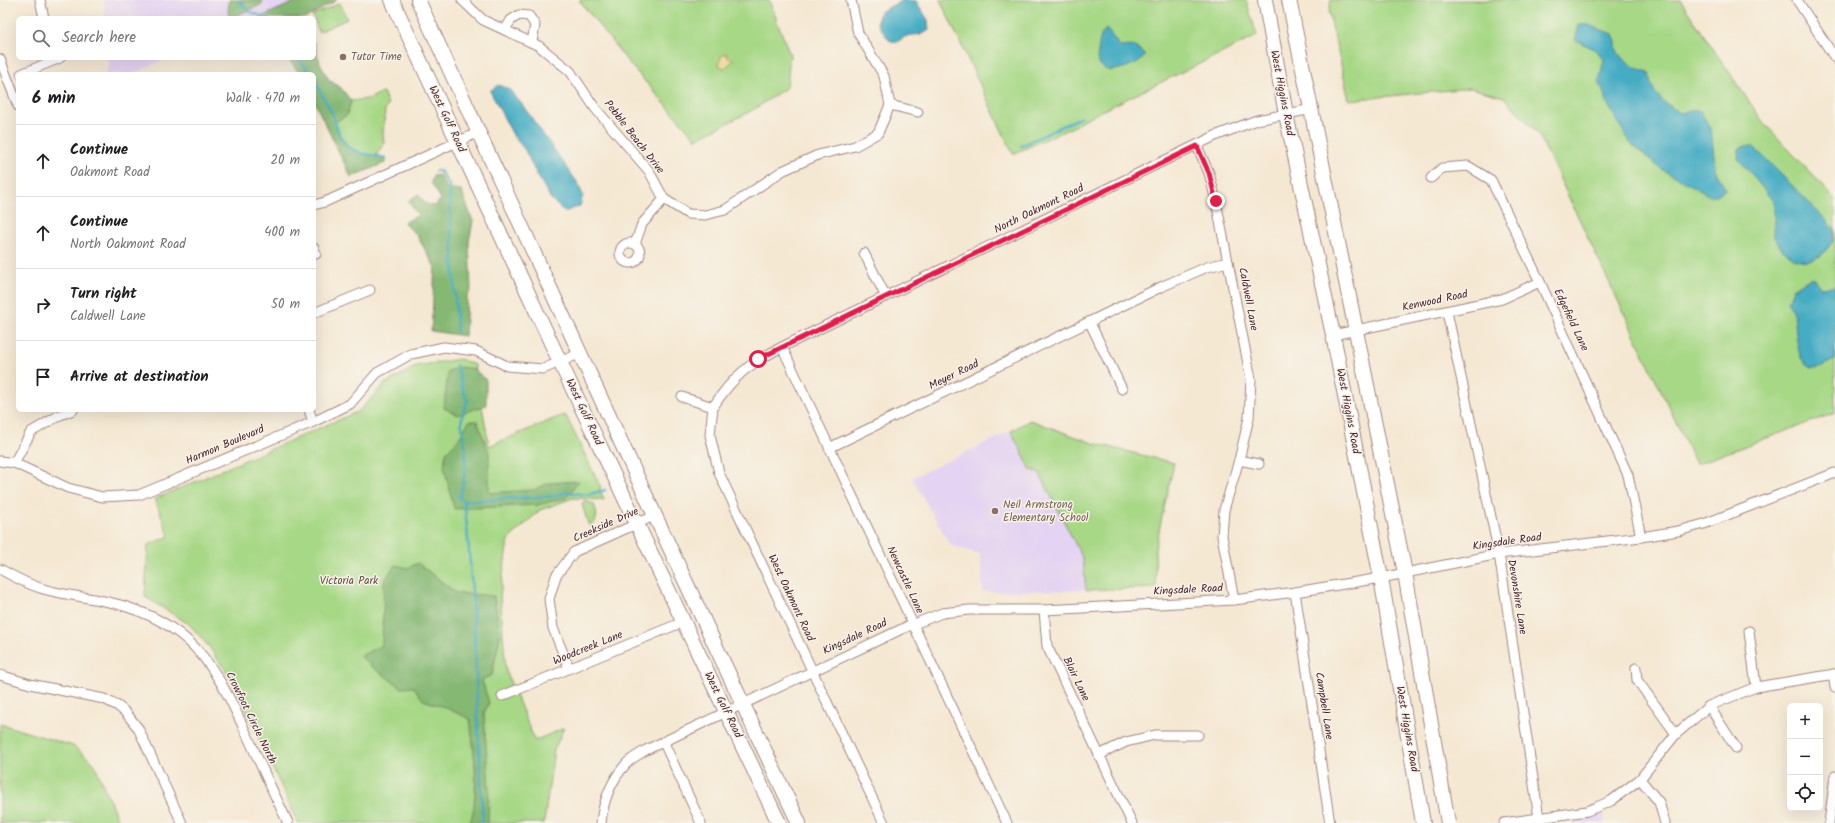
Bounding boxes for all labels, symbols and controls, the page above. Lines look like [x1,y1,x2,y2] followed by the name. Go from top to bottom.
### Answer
[16,16,316,60] search box
[62,26,136,50] text: Search here
[30,27,52,49] icon: search
[351,48,402,66] place label: Tutor Time
[1265,49,1299,138] street label: West Higgins Road
[338,52,348,62] marker: Tutor Time
[424,83,471,156] street label: West Golf Road
[32,85,76,112] text: 6 min
[226,88,300,109] text: Walk · 470 m
[599,96,669,178] street label: Pebble Beach Drive
[70,138,128,162] text: Continue
[32,150,54,172] icon: ahead
[270,150,300,171] text: 20 m
[70,162,150,183] text: Oakmont Road
[991,179,1087,239] street label: North Oakmont Road
[1207,192,1225,210] route end
[70,210,128,234] text: Continue
[32,222,54,244] icon: ahead
[264,222,300,243] text: 400 m
[70,234,186,255] text: North Oakmont Road
[1233,266,1263,332] street label: Caldwell Lane
[70,282,137,306] text: Turn right
[1401,285,1470,317] street label: Kenwood Road
[1549,286,1593,354] street label: Edgefield Lane
[32,294,54,316] icon: right
[271,294,300,315] text: 50 m
[70,306,146,327] text: Caldwell Lane
[749,350,767,368] route start
[926,355,983,395] street label: Meyer Road
[70,365,209,389] text: Arrive at destination
[32,366,54,388] icon: arrive
[1331,367,1365,456] street label: West Higgins Road
[561,376,608,449] street label: West Golf Road
[183,420,268,470] street label: Harmon Boulevard
[1003,496,1089,527] place label: Neil Armstrong Elementary School
[570,502,642,548] street label: Creekside Drive
[990,506,1000,516] marker: Neil Armstrong Elementary School
[1471,528,1543,556] street label: Kingsdale Road
[881,543,929,617] street label: Newcastle Lane
[763,551,819,645] street label: West Oakmont Road
[1502,558,1532,636] street label: Devonshire Lane
[320,572,379,590] park label: Victoria Park
[1153,579,1224,601] street label: Kingsdale Road
[820,614,891,660] street label: Kingsdale Road
[550,626,626,670] street label: Woodcreek Lane
[1057,654,1095,704] street label: Blair Lane
[221,668,281,768] street label: Crowfoot Circle North
[699,669,747,742] street label: West Golf Road
[1310,671,1338,741] street label: Campbell Lane
[1391,685,1424,774] street label: West Higgins Road
[1787,703,1823,811] map controls
[1787,703,1823,739] button: +
[1787,739,1823,775] button: −
[1787,775,1823,811] button: locate

